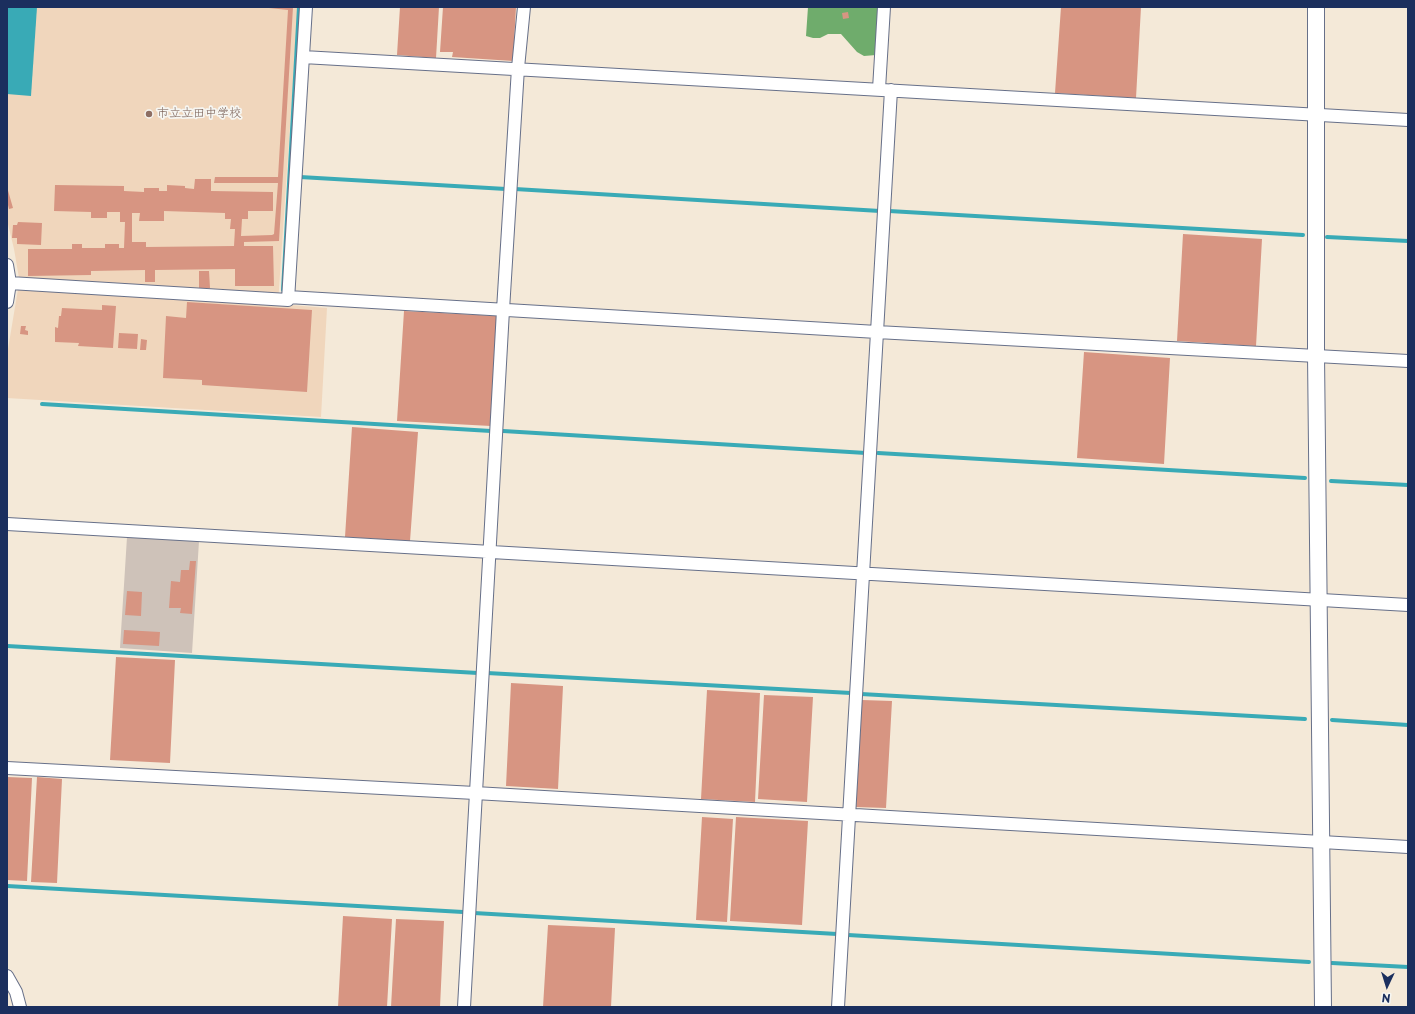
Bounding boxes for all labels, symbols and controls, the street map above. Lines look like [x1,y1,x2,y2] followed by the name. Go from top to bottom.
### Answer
[157,107,241,121] place label: 市立立田中学校
[144,109,154,119] marker: 市立立田中学校
[1367,966,1407,1006] north arrow
[1381,990,1391,1007] text: N

